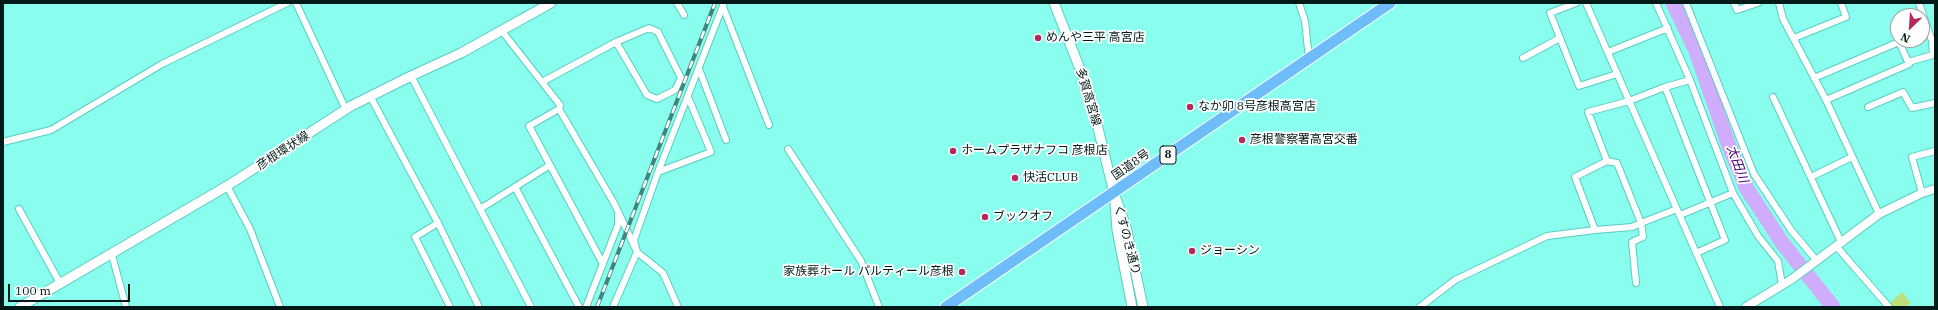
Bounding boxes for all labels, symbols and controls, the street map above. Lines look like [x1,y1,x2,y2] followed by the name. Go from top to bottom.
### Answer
[1890,8,1930,48] north arrow
[1898,30,1912,46] text: N
[1046,31,1145,45] place label: めんや三平 高宮店
[1033,33,1043,43] marker: めんや三平 高宮店
[1072,66,1104,128] street label: 多賀高宮線
[1198,100,1316,114] place label: なか卯 8号彦根高宮店
[1185,102,1195,112] marker: なか卯 8号彦根高宮店
[254,129,312,173] street label: 彦根環状線
[1250,133,1358,147] place label: 彦根警察署高宮交番
[1237,135,1247,145] marker: 彦根警察署高宮交番
[1723,143,1751,185] water label: 太田川
[961,144,1108,158] place label: ホームプラザナフコ 彦根店
[948,146,958,156] marker: ホームプラザナフコ 彦根店
[1160,146,1176,164] road number: 8
[1109,147,1153,183] street label: 国道8号
[1023,171,1078,185] place label: 快活CLUB
[1010,173,1020,183] marker: 快活CLUB
[1111,203,1143,277] street label: くすのき通り
[993,210,1053,224] place label: ブックオフ
[980,212,990,222] marker: ブックオフ
[1200,244,1260,258] place label: ジョーシン
[1187,246,1197,256] marker: ジョーシン
[783,265,954,279] place label: 家族葬ホール パルティール彦根
[957,267,967,277] marker: 家族葬ホール パルティール彦根
[10,276,132,302] scale bar
[15,283,51,298] text: 100 m

